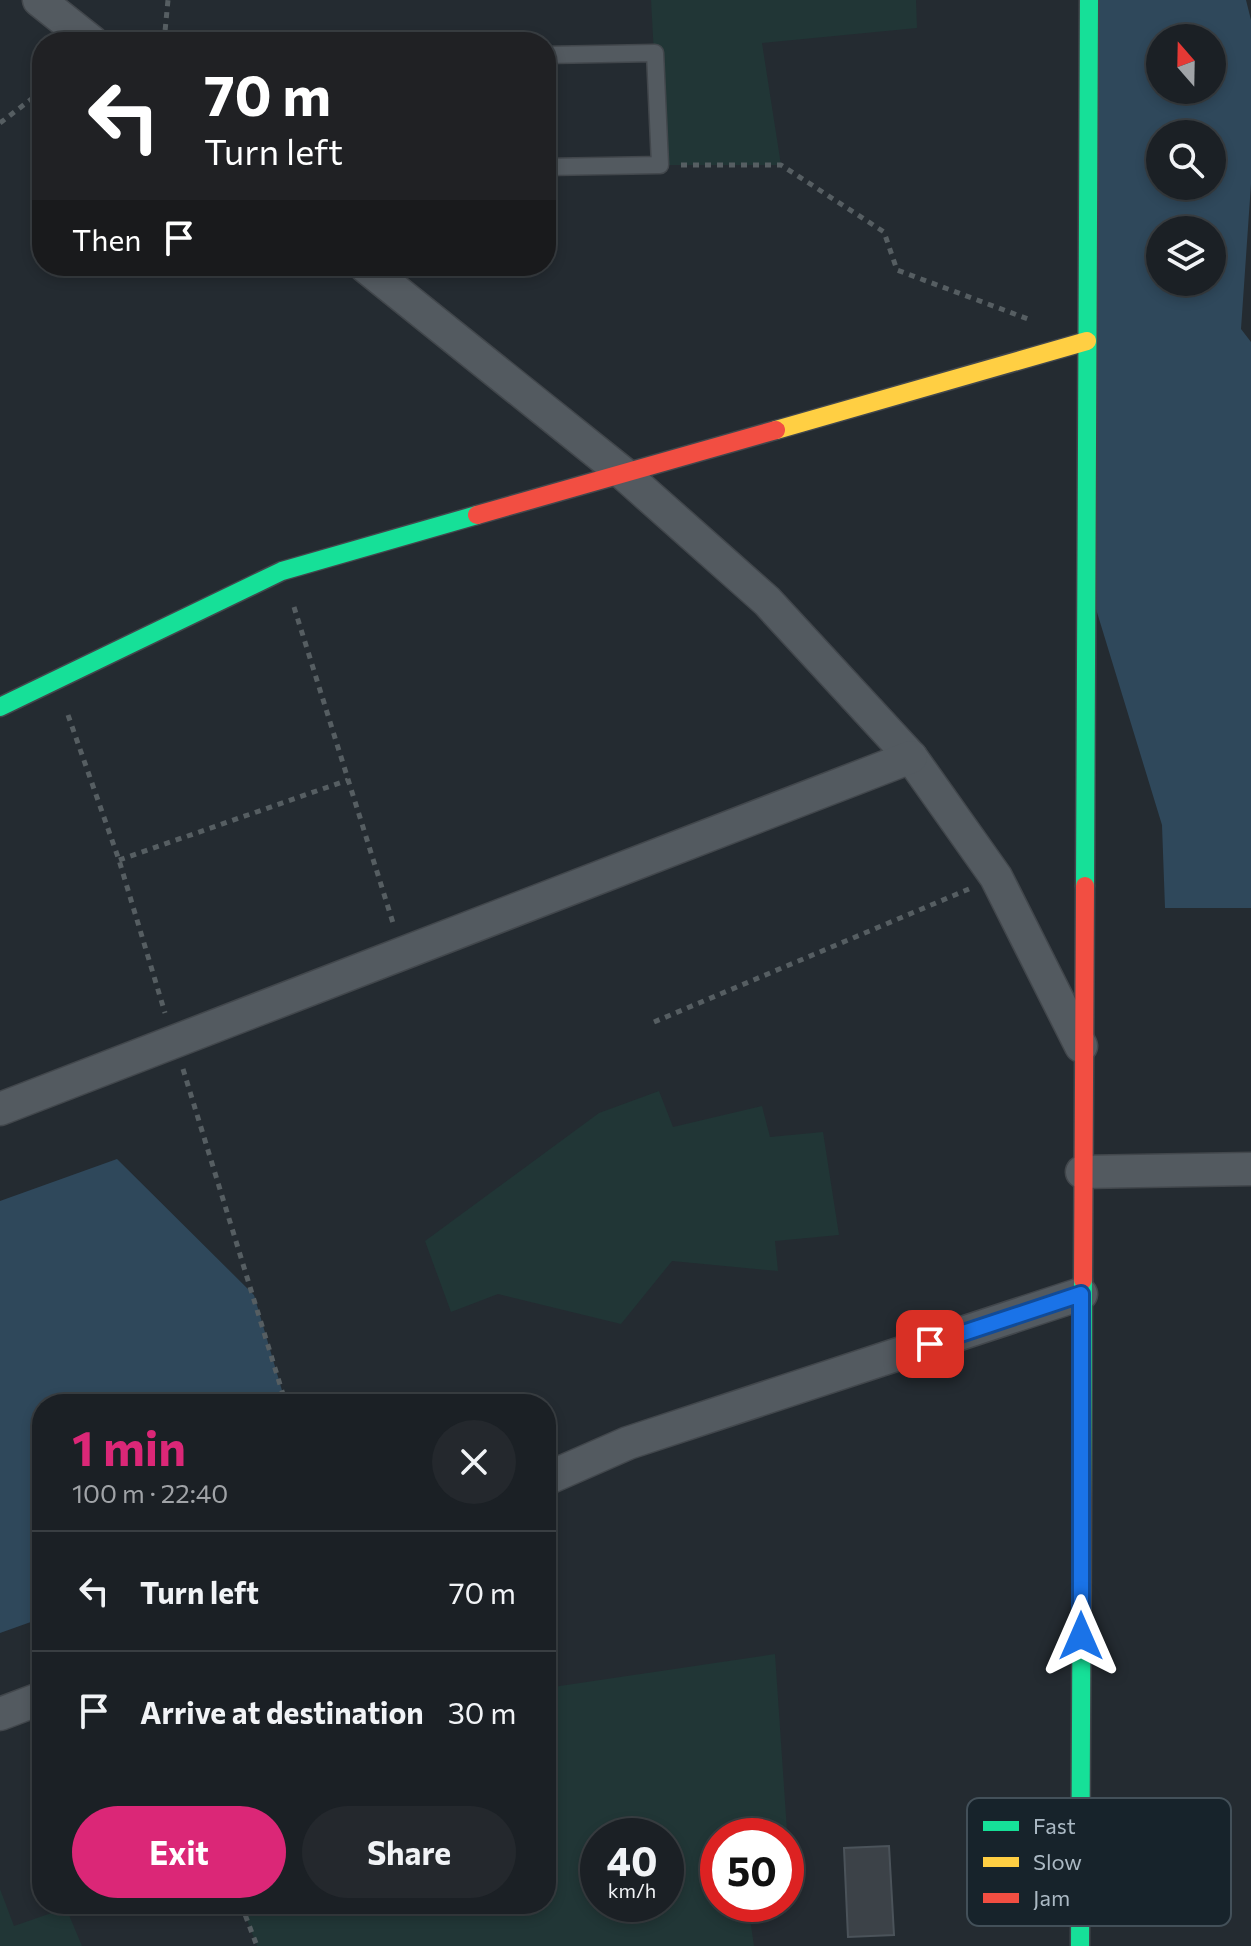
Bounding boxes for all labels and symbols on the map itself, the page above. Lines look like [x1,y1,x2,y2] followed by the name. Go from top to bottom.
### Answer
[1146,24,1226,104] north arrow
[896,1310,964,1378] pin
[1039,1594,1123,1678] position arrow
[967,1798,1231,1926] legend
[1033,1812,1076,1839] text: Fast
[700,1818,804,1922] speed limit sign: 50
[1033,1848,1082,1875] text: Slow
[1033,1884,1070,1911] text: Jam

